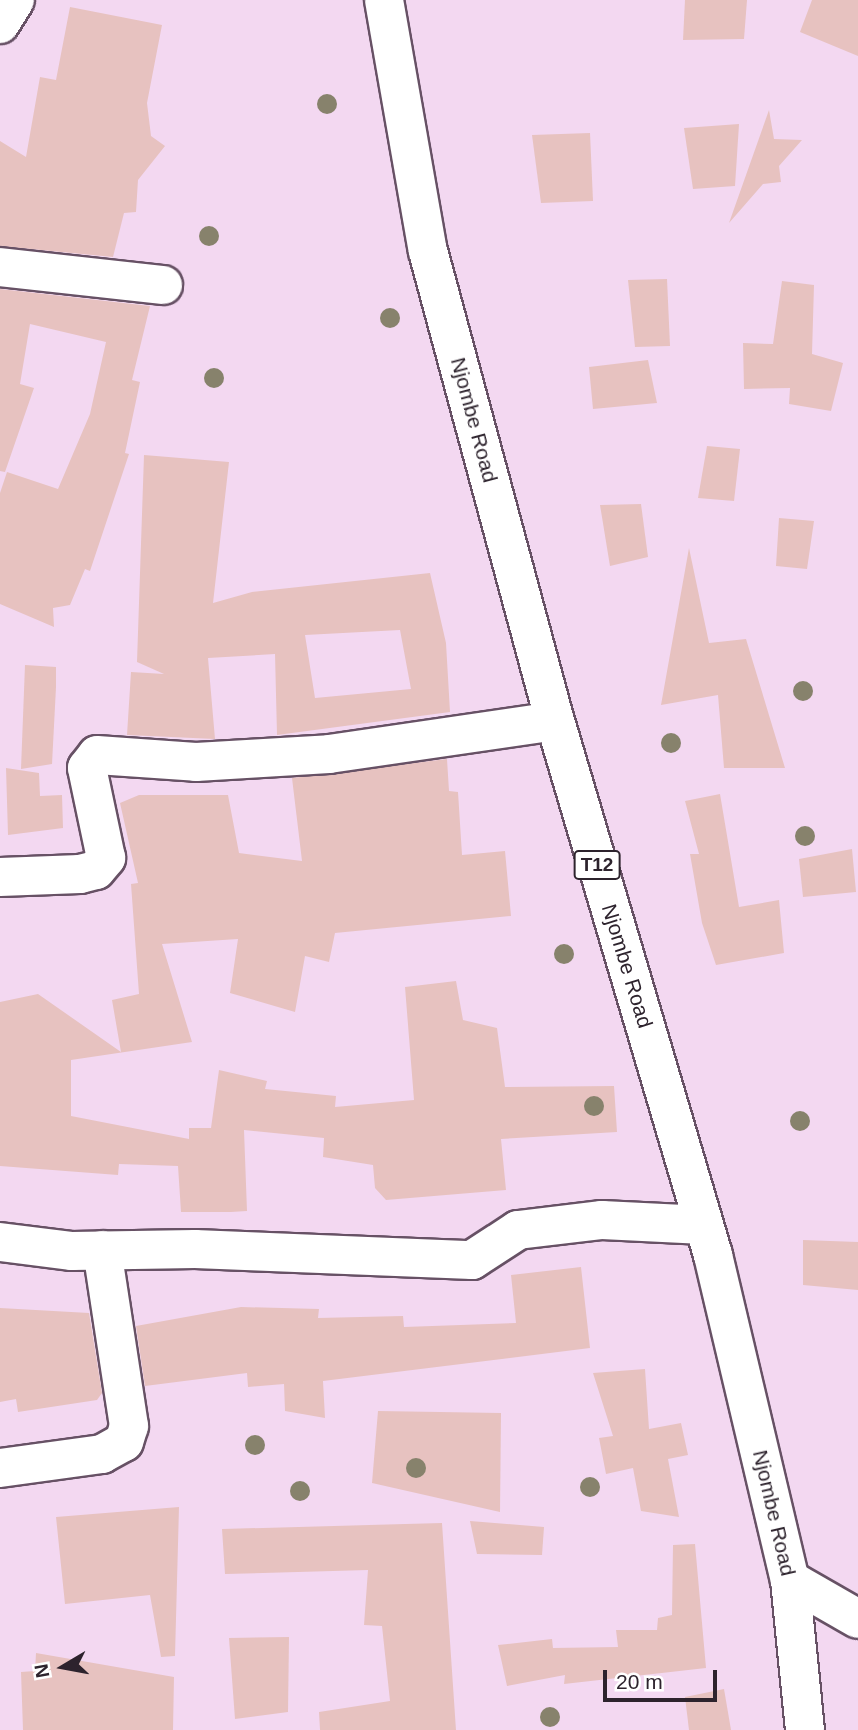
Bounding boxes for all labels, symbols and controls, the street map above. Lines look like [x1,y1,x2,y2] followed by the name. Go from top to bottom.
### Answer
[445,355,503,485] street label: Njombe Road
[572,850,622,880] road number: T12
[596,901,658,1031] street label: Njombe Road
[747,1448,801,1578] street label: Njombe Road
[28,1632,98,1702] north arrow
[606,1656,720,1700] scale bar
[30,1662,53,1679] text: N
[616,1670,663,1693] text: 20 m

